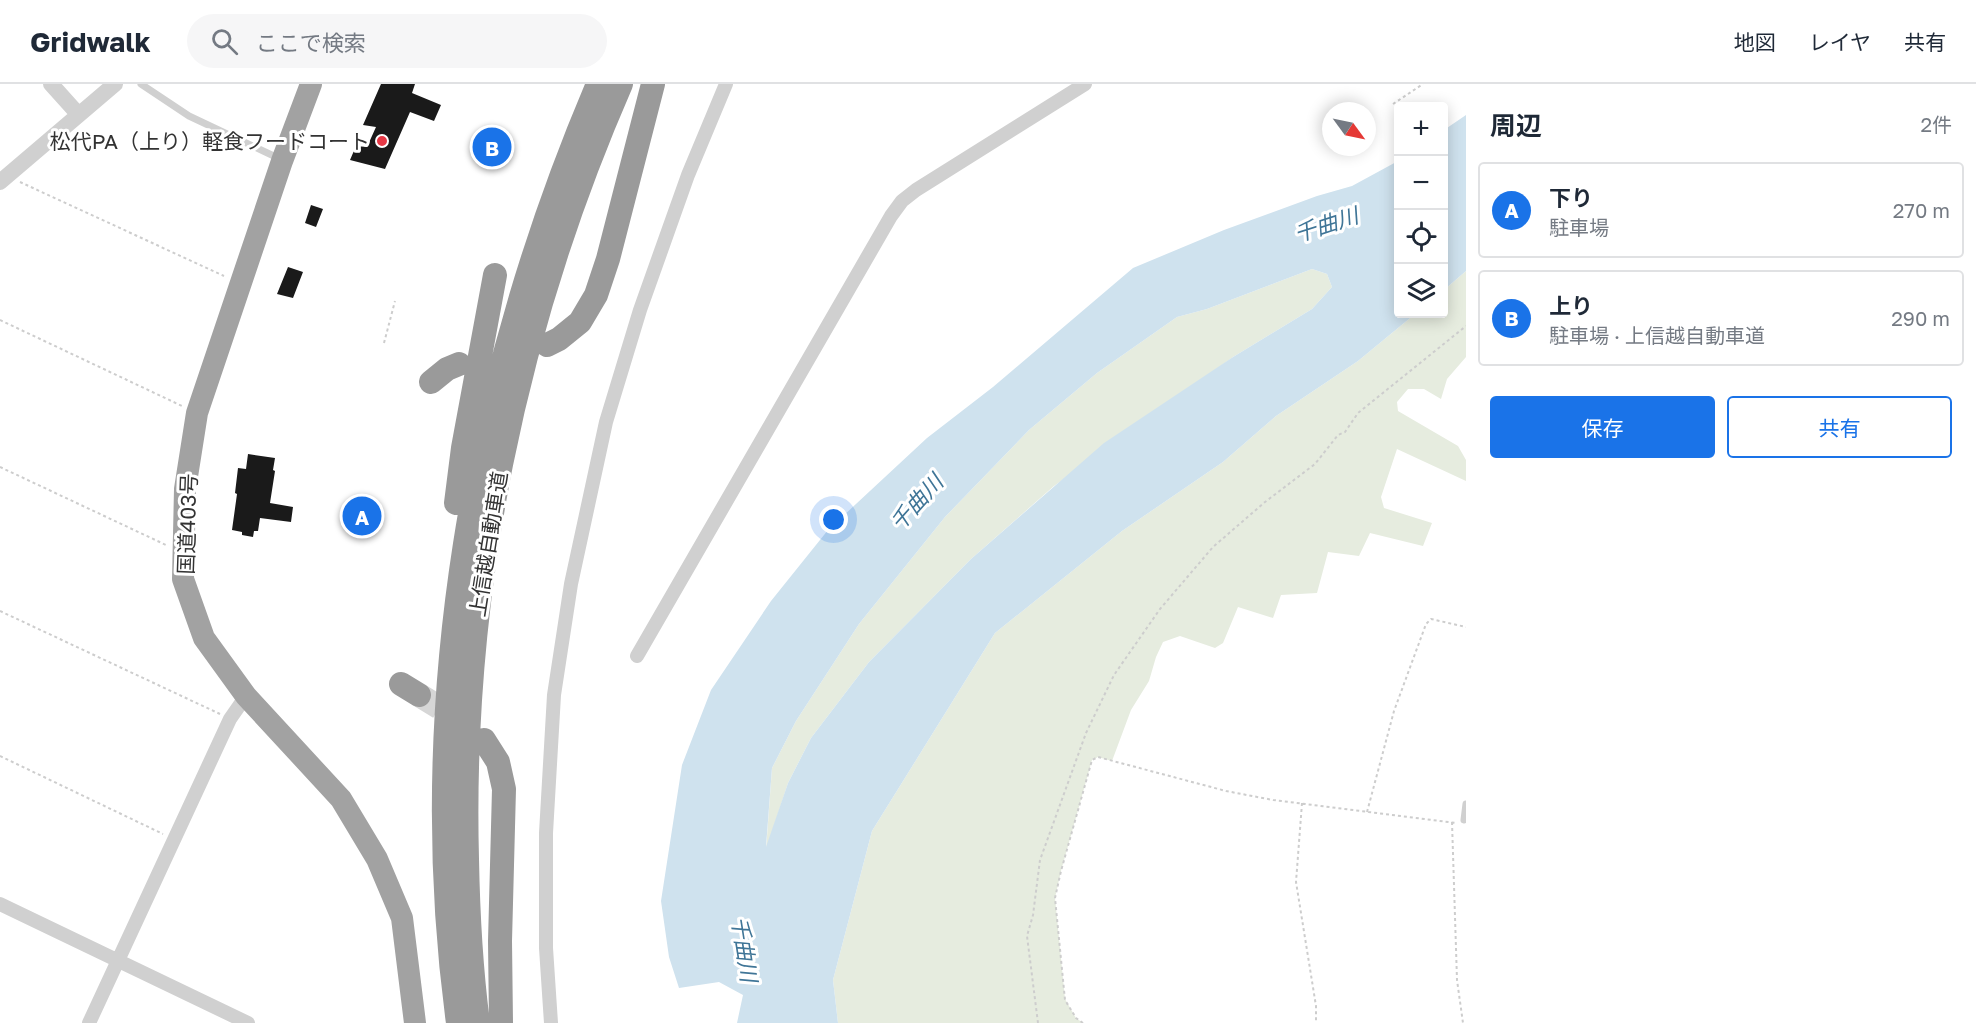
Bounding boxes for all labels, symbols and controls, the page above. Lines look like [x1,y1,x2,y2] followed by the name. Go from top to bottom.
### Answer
[187,14,607,68] search box
[30,25,151,58] text: Gridwalk
[208,25,241,58] icon: search
[256,29,366,56] text: ここで検索
[1734,29,1776,55] text: 地図
[1809,29,1871,55] text: レイヤ
[1904,29,1946,55] text: 共有
[1322,102,1376,156] north arrow
[1394,102,1448,318] map controls
[1394,102,1448,156] button: +
[1490,110,1542,141] text: 周辺
[1920,112,1952,136] text: 2件
[472,124,512,170] pin: B
[50,128,370,154] place label: 松代PA（上り）軽食フードコート
[375,134,389,148] marker: 松代PA（上り）軽食フードコート
[1394,156,1448,210] button: −
[1549,184,1593,211] text: 下り
[1504,198,1519,222] text: A
[1893,198,1950,222] text: 270 m
[1290,200,1363,247] water label: 千曲川
[1394,210,1448,264] button: locate
[1549,215,1609,239] text: 駐車場
[1394,264,1448,318] button: layers
[1549,292,1593,319] text: 上り
[1504,306,1519,330] text: B
[1891,306,1950,330] text: 290 m
[1549,323,1765,347] text: 駐車場 · 上信越自動車道
[1490,396,1715,458] button: 保存
[1727,396,1952,458] button: 共有
[884,467,949,536] water label: 千曲川
[464,469,512,619] street label: 上信越自動車道
[172,473,202,575] street label: 国道403号
[342,494,382,538] pin: A
[819,505,848,534] your location
[727,914,764,986] water label: 千曲川

